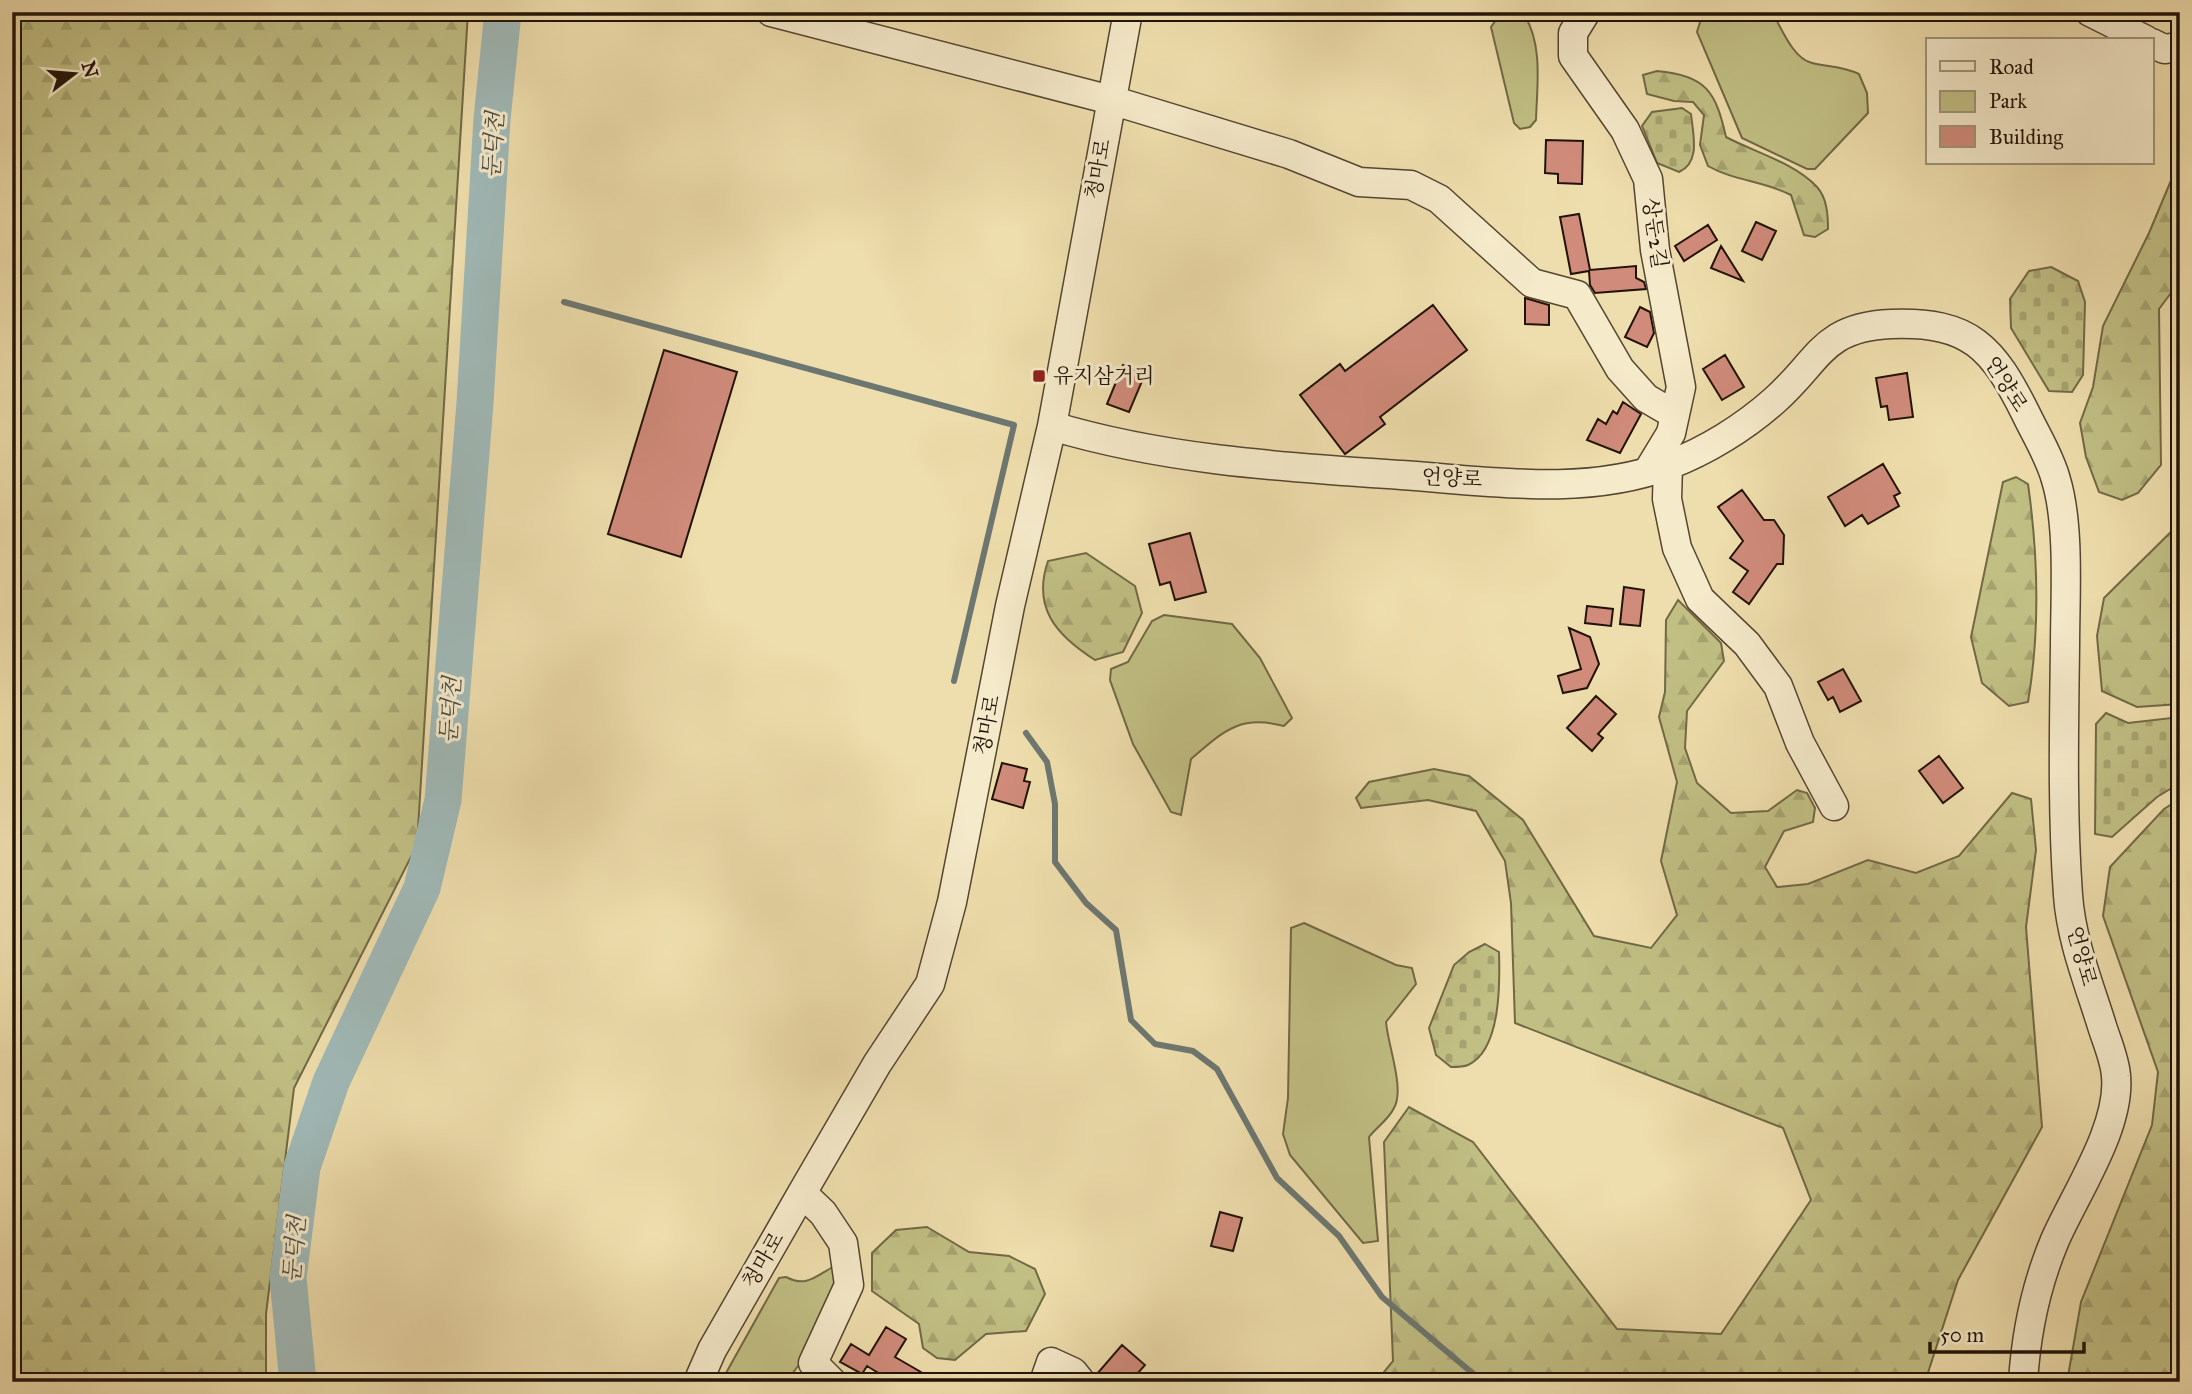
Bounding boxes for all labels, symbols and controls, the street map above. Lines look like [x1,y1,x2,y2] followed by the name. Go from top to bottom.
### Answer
[38,38,108,108] north arrow
[1926,38,2154,164] legend
[1989,54,2034,80] text: Road
[77,59,103,80] text: N
[1989,88,2027,114] text: Park
[477,109,509,179] water label: 둔덕천
[1989,124,2063,150] text: Building
[1080,137,1116,201] street label: 청마로
[1637,196,1673,270] street label: 상둔2길
[1979,351,2033,417] street label: 언양로
[1053,363,1154,389] place label: 유지삼거리
[1031,368,1047,384] marker: 유지삼거리
[1421,463,1483,493] street label: 언양로
[434,674,466,744] water label: 둔덕천
[968,693,1006,757] street label: 청마로
[2062,923,2102,989] street label: 언양로
[277,1213,311,1283] water label: 둔덕천
[737,1227,789,1293] street label: 청마로
[1930,1310,2084,1354] scale bar
[1940,1322,1985,1348] text: 50 m

